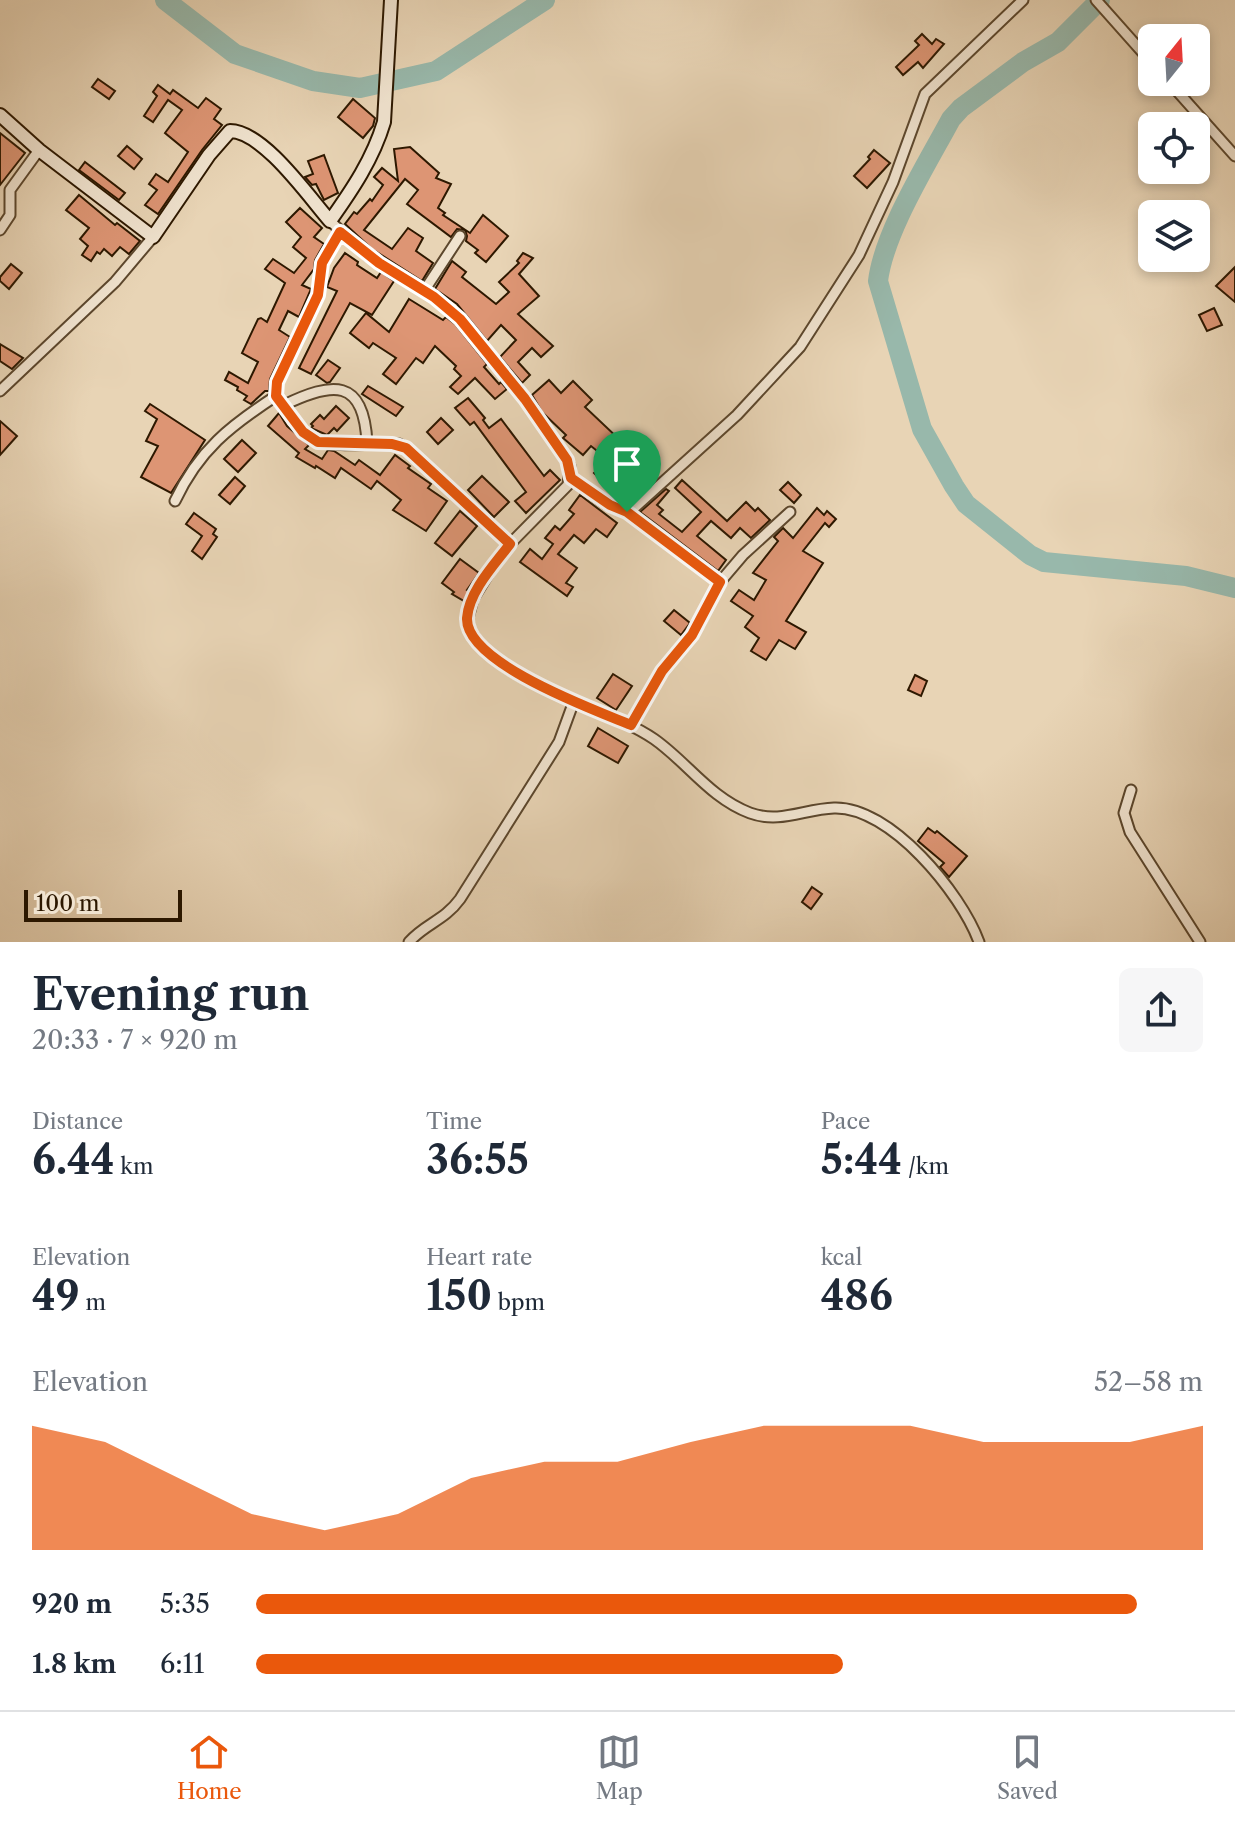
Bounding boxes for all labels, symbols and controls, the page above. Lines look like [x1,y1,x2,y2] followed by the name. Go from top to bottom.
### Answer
[1138,24,1210,96] north arrow
[1138,24,1210,272] map controls
[1138,112,1210,184] button: locate
[1138,200,1210,272] button: layers
[593,430,661,512] pin
[605,442,649,486] icon: arrive
[24,886,182,922] scale bar
[36,890,99,917] text: 100 m
[32,967,309,1021] text: Evening run
[1119,968,1203,1052] button: share
[32,1024,238,1056] text: 20:33 · 7 × 920 m
[32,1108,123,1135] text: Distance
[426,1108,482,1135] text: Time
[821,1108,870,1135] text: Pace
[32,1135,114,1184] text: 6.44
[426,1135,529,1184] text: 36:55
[821,1135,902,1184] text: 5:44
[114,1153,153,1180] text: km
[902,1153,949,1180] text: /km
[32,1244,130,1271] text: Elevation
[426,1244,532,1271] text: Heart rate
[821,1244,862,1271] text: kcal
[32,1271,80,1320] text: 49
[426,1271,492,1320] text: 150
[821,1271,893,1320] text: 486
[80,1289,106,1316] text: m
[492,1289,545,1316] text: bpm
[32,1366,148,1398] text: Elevation
[1094,1366,1203,1398] text: 52–58 m
[32,1588,112,1620] text: 920 m
[160,1588,210,1620] text: 5:35
[32,1648,116,1680] text: 1.8 km
[160,1648,204,1680] text: 6:11
[177,1730,242,1805] tab: Home
[596,1730,643,1805] tab: Map
[997,1730,1058,1805] tab: Saved

